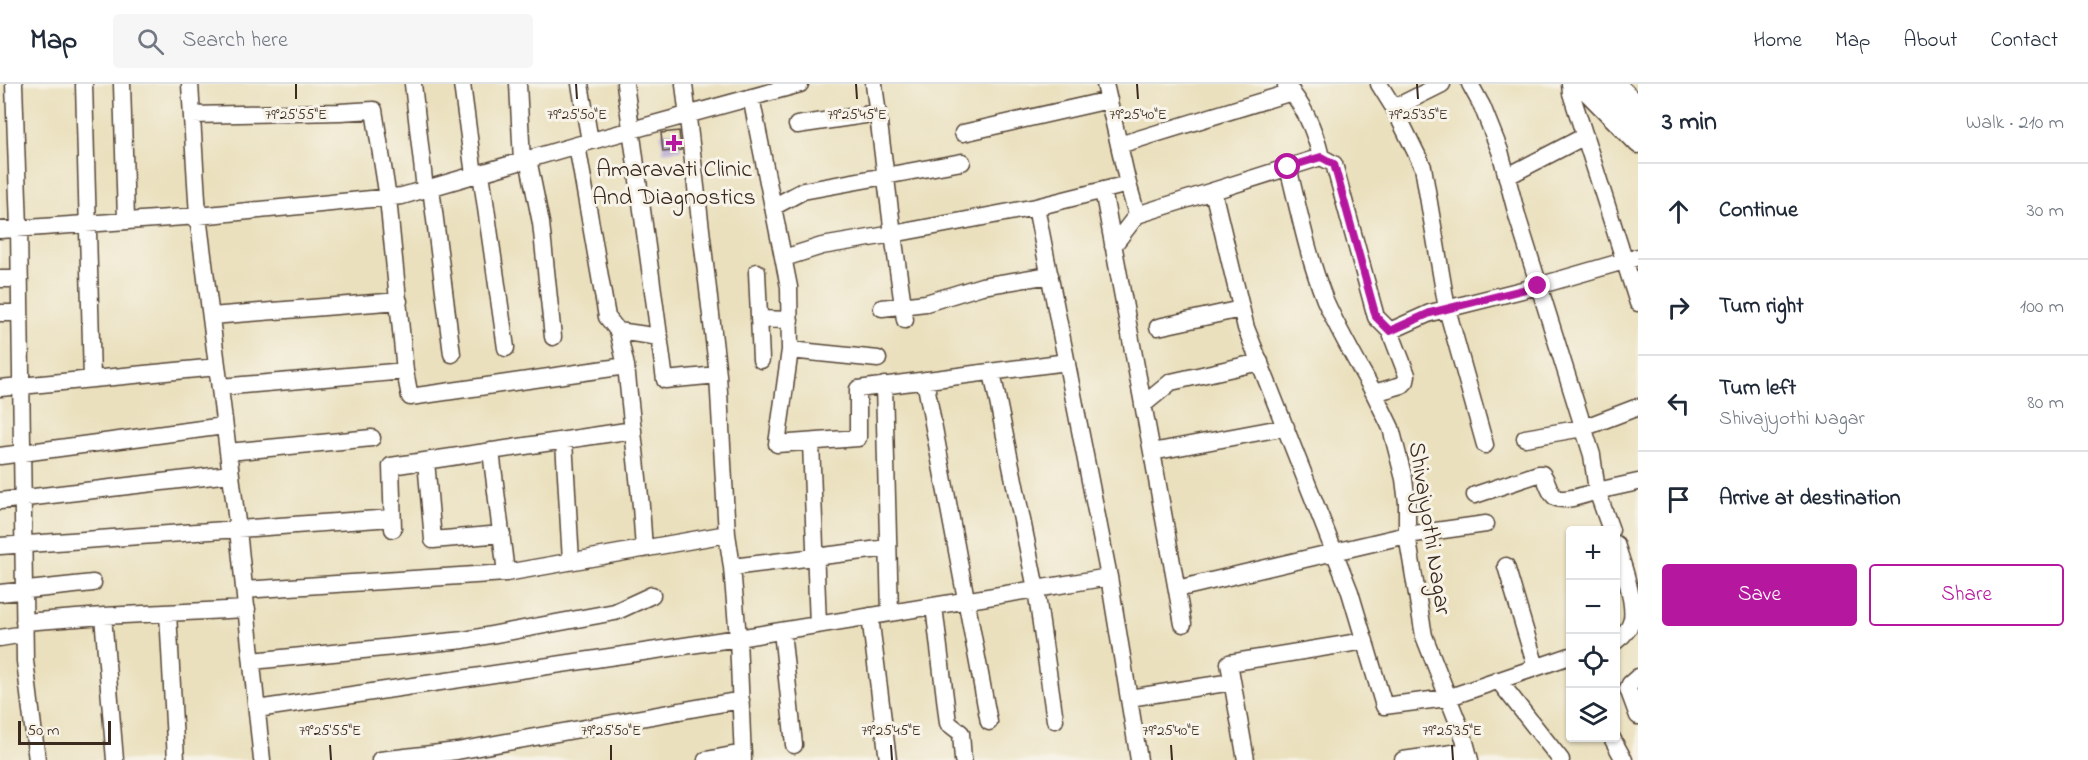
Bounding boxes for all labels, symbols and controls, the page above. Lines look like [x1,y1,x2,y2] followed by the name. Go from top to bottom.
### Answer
[113,14,533,68] search box
[30,21,77,62] text: Map
[134,25,167,58] icon: search
[182,25,288,57] text: Search here
[1753,26,1802,56] text: Home
[1835,26,1870,56] text: Map
[1903,26,1957,56] text: About
[1990,26,2058,56] text: Contact
[265,104,327,126] text: 79°25'55"E
[547,104,607,126] text: 79°25'50"E
[827,104,887,126] text: 79°25'45"E
[1109,104,1167,126] text: 79°25'40"E
[1388,104,1448,126] text: 79°25'35"E
[1662,104,1717,142] text: 3 min
[1966,109,2064,138] text: Walk · 210 m
[665,134,683,152] marker: Amaravati Clinic And Diagnostics
[592,153,756,216] place label: Amaravati Clinic And Diagnostics
[1274,153,1300,179] route start
[1662,195,1695,228] icon: ahead
[1719,195,1798,227] text: Continue
[2027,197,2064,226] text: 30 m
[1524,272,1550,298] route end
[1662,291,1695,324] icon: right
[1719,291,1804,323] text: Turn right
[2020,293,2064,322] text: 100 m
[1719,373,1796,405] text: Turn left
[1662,387,1695,420] icon: left
[2027,389,2064,418] text: 80 m
[1719,405,1865,434] text: Shivajyothi Nagar
[1397,439,1460,618] street label: Shivajyothi Nagar
[1662,483,1695,516] icon: arrive
[1719,483,1901,515] text: Arrive at destination
[1566,526,1620,742] map controls
[1566,526,1620,580] button: +
[1662,564,1857,626] button: Save
[1869,564,2064,626] button: Share
[1566,580,1620,634] button: −
[1566,634,1620,688] button: locate
[1566,688,1620,742] button: layers
[18,718,111,746] scale bar
[27,719,59,743] text: 50 m
[299,720,361,742] text: 79°25'55"E
[581,720,641,742] text: 79°25'50"E
[861,720,921,742] text: 79°25'45"E
[1142,720,1200,742] text: 79°25'40"E
[1422,720,1482,742] text: 79°25'35"E

